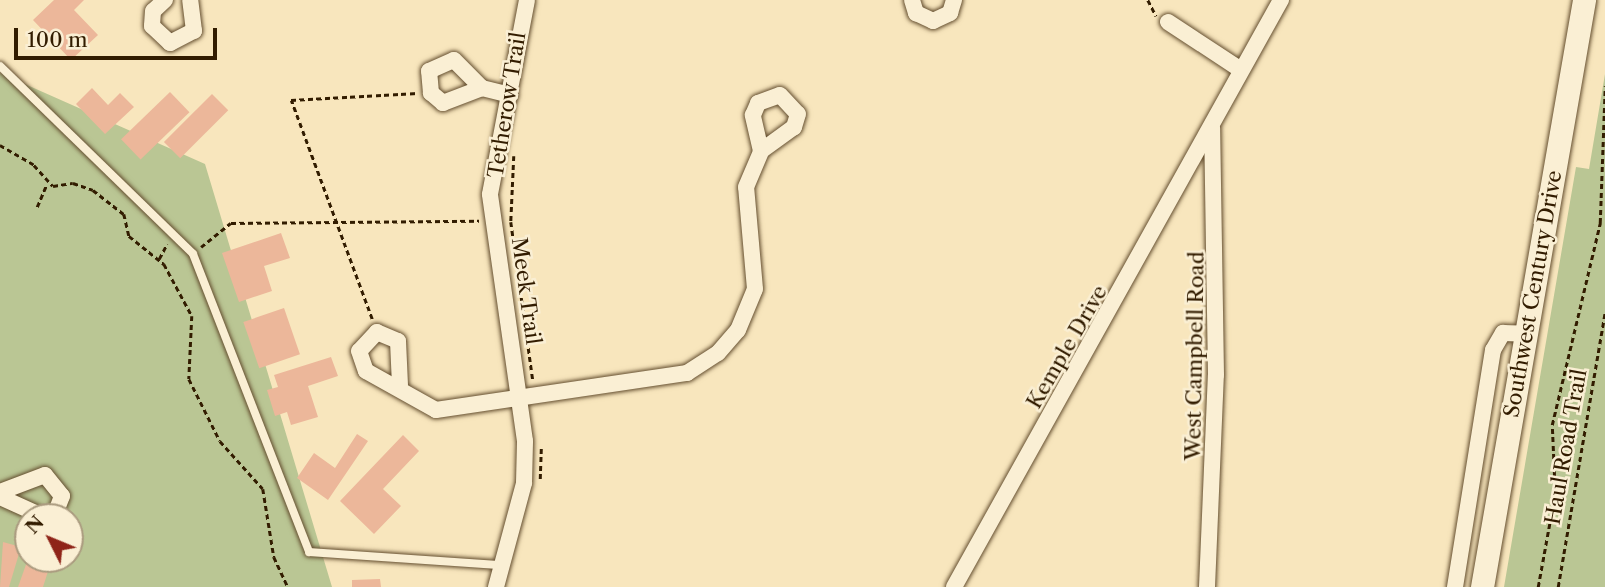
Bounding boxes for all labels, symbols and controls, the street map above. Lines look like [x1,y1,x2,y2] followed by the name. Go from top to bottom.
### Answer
[18,14,220,58] scale bar
[27,27,88,52] text: 100 m
[483,30,531,180] street label: Tetherow Trail
[1499,168,1567,420] street label: Southwest Century Drive
[506,235,546,347] street label: Meek Trail
[1181,251,1209,461] street label: West Campbell Road
[1022,281,1112,413] street label: Kemple Drive
[1540,367,1592,527] street label: Haul Road Trail
[14,503,84,573] north arrow
[21,511,49,539] text: N

